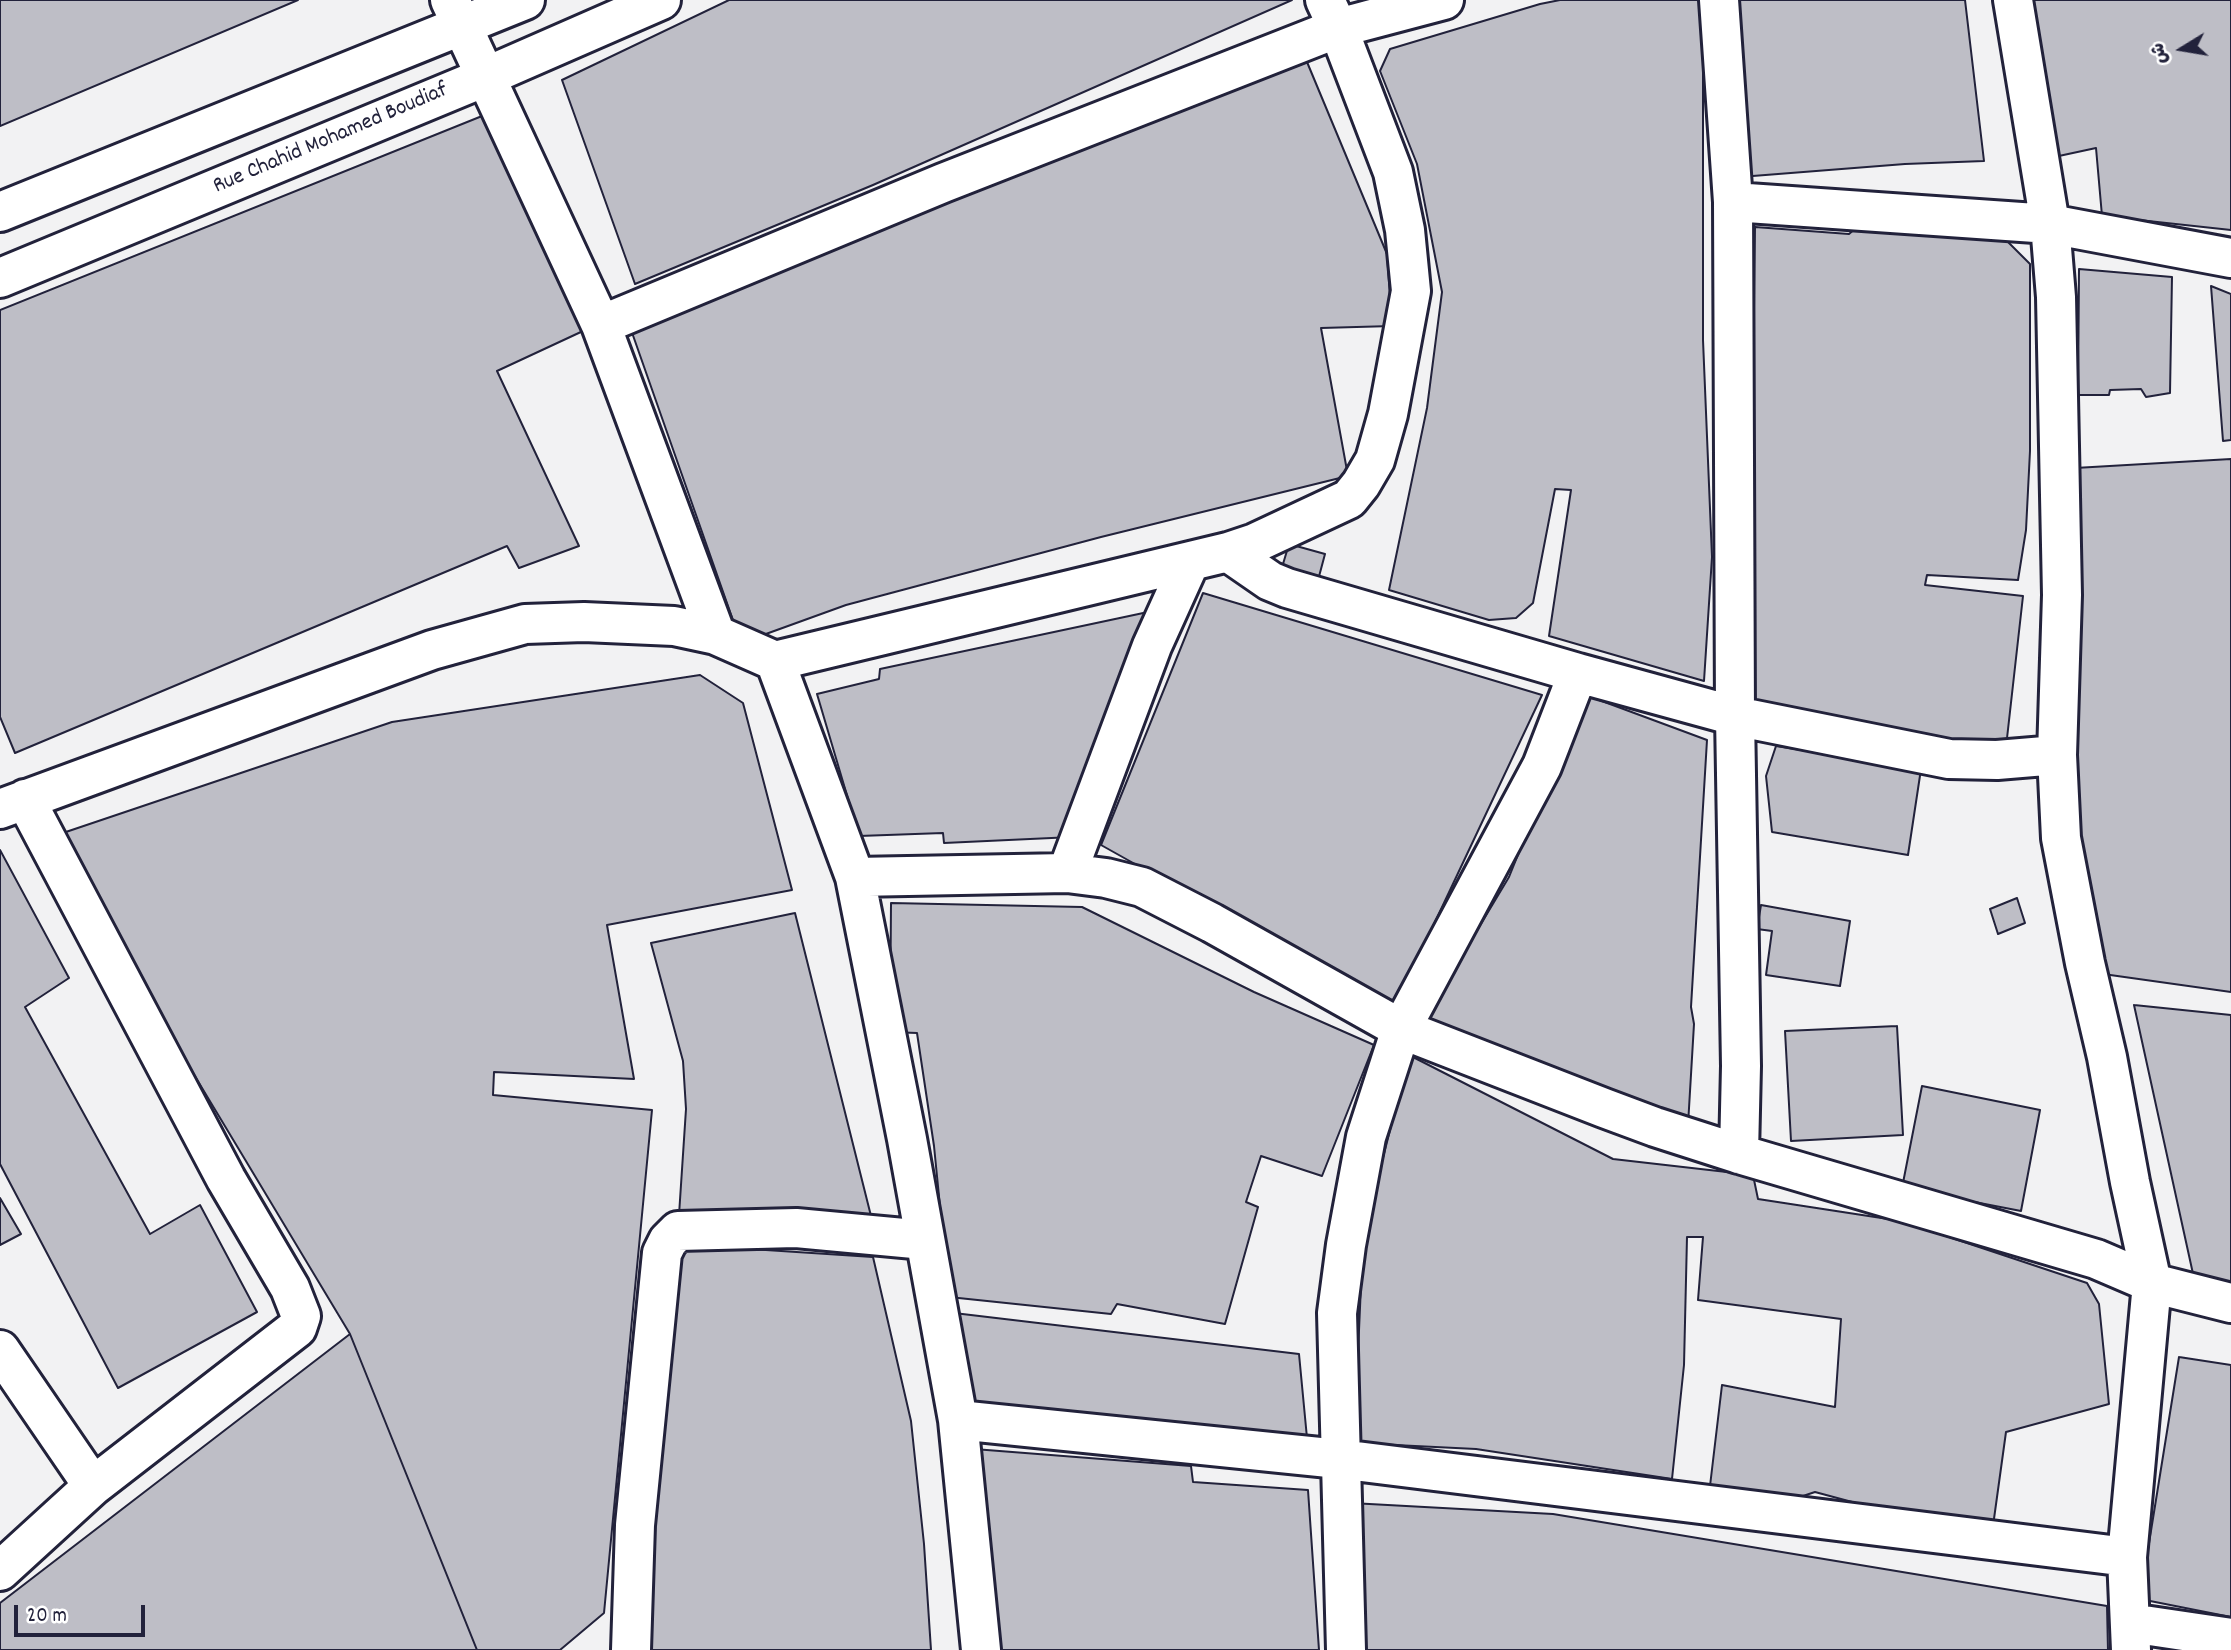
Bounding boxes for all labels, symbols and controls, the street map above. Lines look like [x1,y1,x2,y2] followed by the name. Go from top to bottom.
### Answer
[2147,14,2217,84] north arrow
[2146,40,2176,66] text: ش
[210,78,452,202] street label: Rue Chahid Mohamed Boudiaf
[18,1590,149,1634] scale bar
[27,1602,67,1632] text: 20 m

